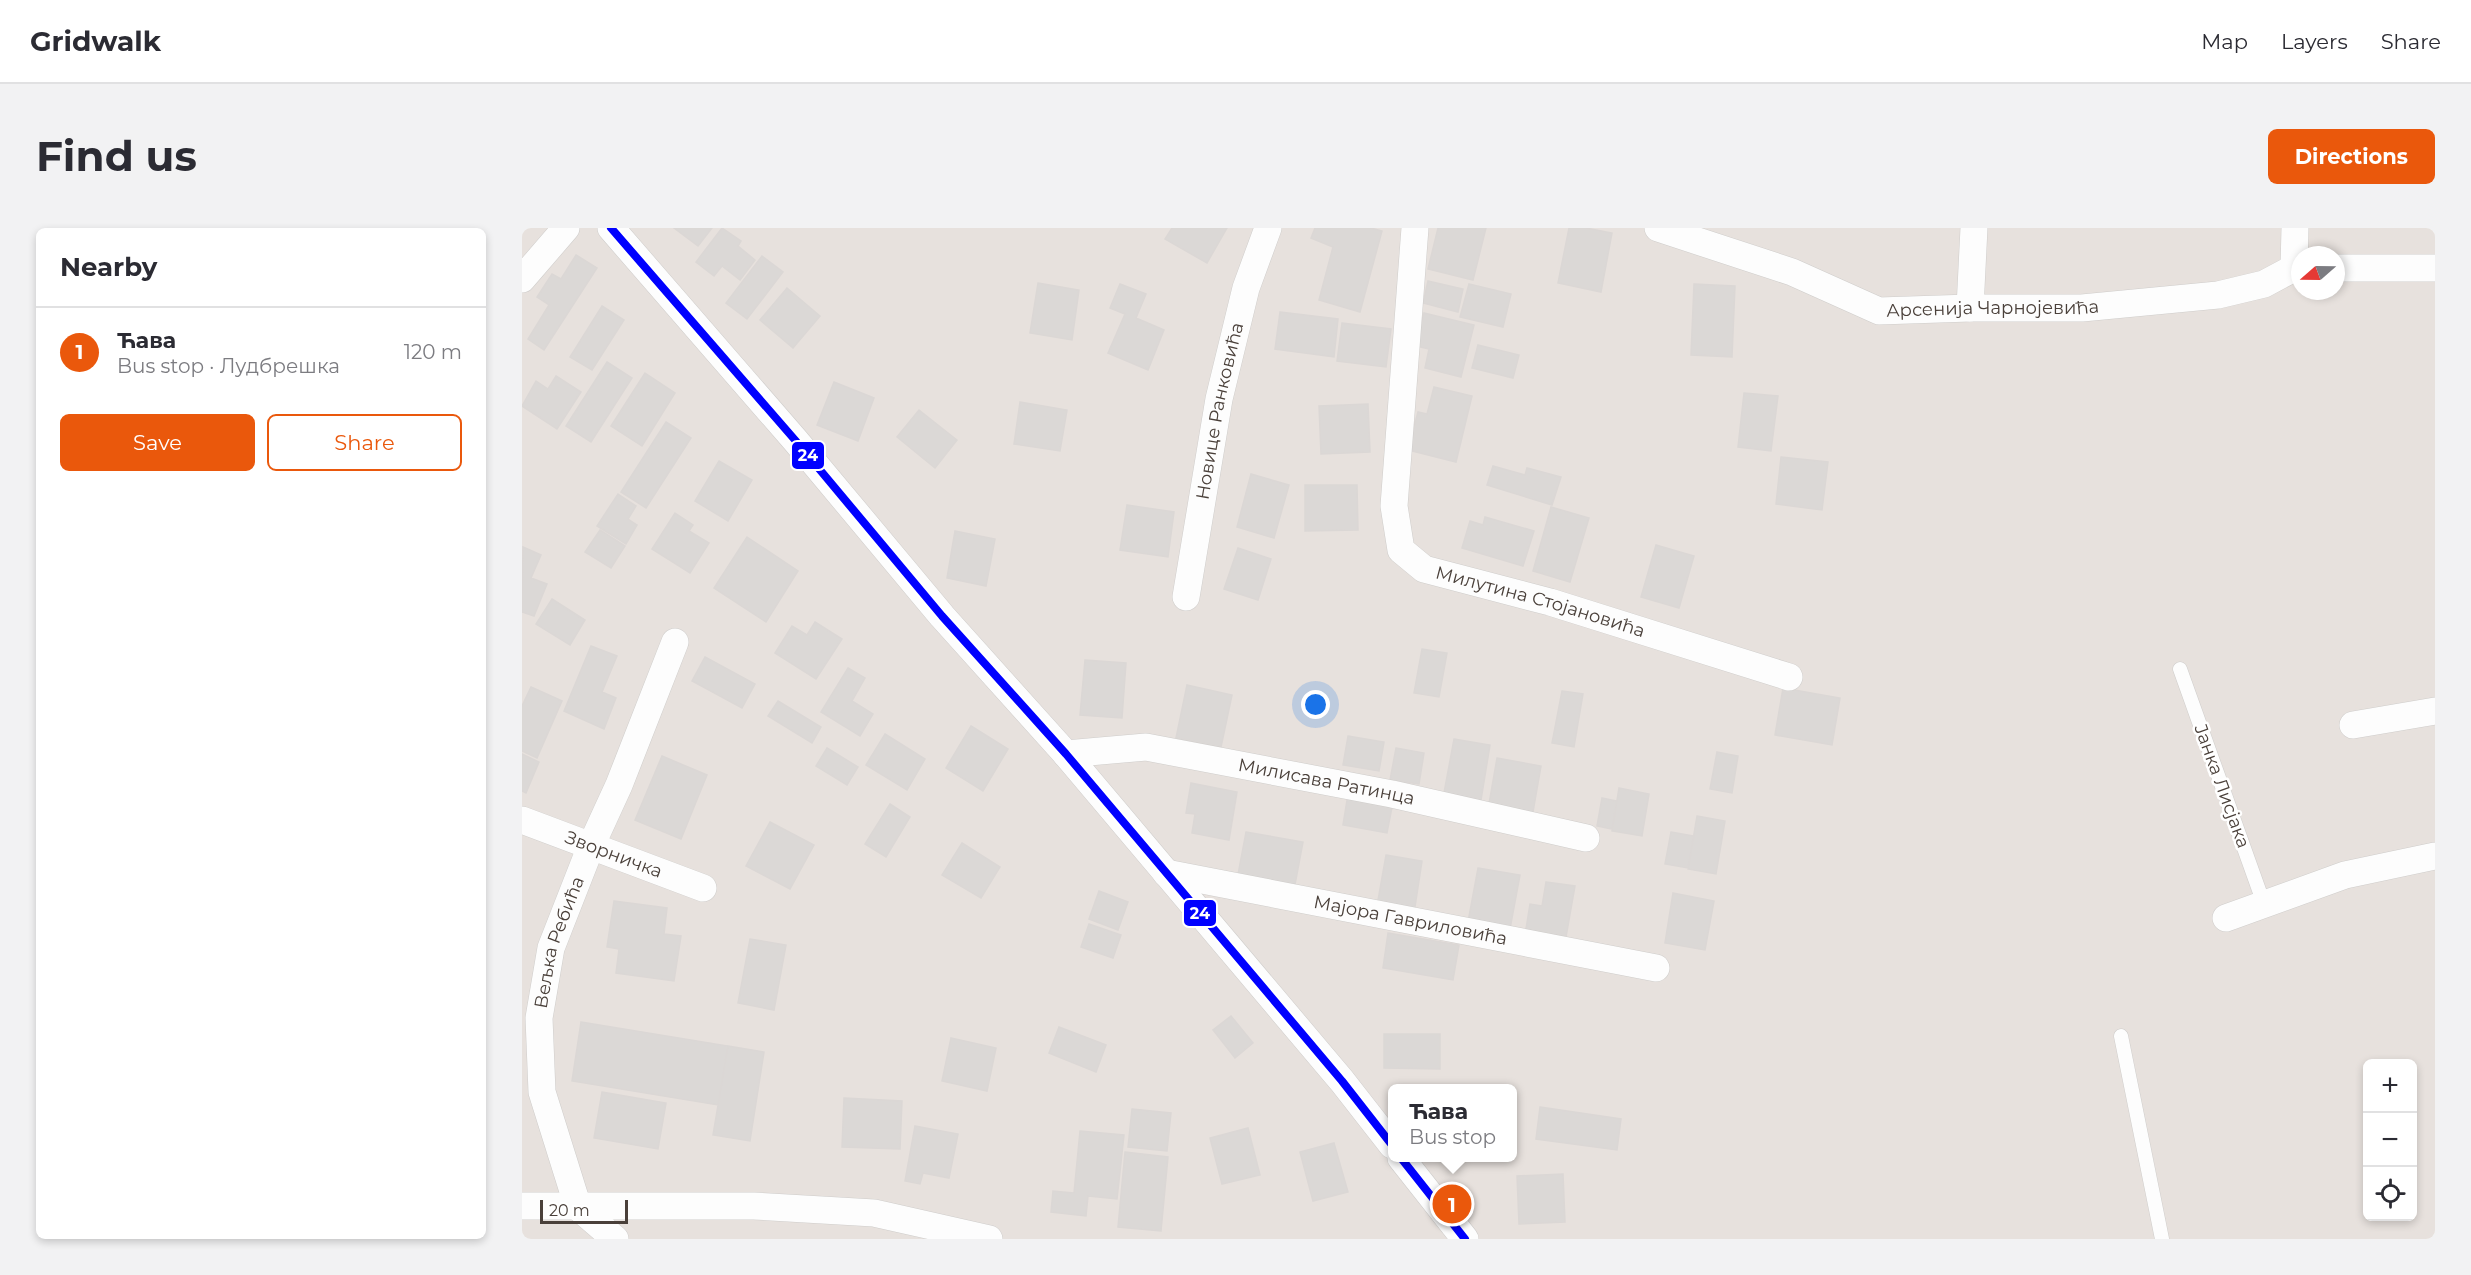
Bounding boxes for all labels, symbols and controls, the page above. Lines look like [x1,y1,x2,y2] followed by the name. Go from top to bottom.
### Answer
[30,24,161,58] text: Gridwalk
[2201,29,2248,54] text: Map
[2281,29,2348,54] text: Layers
[2381,29,2441,54] text: Share
[2268,129,2435,184] button: Directions
[36,130,197,182] text: Find us
[2291,246,2345,300] north arrow
[60,251,157,283] text: Nearby
[1886,295,2100,322] street label: Арсенија Чарнојевића
[1191,320,1248,501] street label: Новице Ранковића
[117,327,176,354] text: Ћава
[76,340,83,364] text: 1
[404,340,462,364] text: 120 m
[117,354,340,378] text: Bus stop · Лудбрешка
[60,414,255,471] button: Save
[267,414,462,471] button: Share
[791,441,825,470] line badge: 24
[798,446,818,465] text: 24
[1433,562,1648,642] street label: Милутина Стојановића
[1301,690,1330,719] your location
[2189,721,2255,851] street label: Јанка Лисјака
[1236,754,1417,810] street label: Милисава Ратинца
[562,826,665,883] street label: Зворничка
[530,873,589,1010] street label: Вељка Ребића
[1312,891,1509,950] street label: Мајора Гавриловића
[1183,899,1217,927] line badge: 24
[1190,904,1210,923] text: 24
[2363,1059,2417,1221] map controls
[2363,1059,2417,1113] button: +
[1388,1084,1517,1162] popup
[1409,1098,1468,1125] text: Ћава
[2363,1113,2417,1167] button: −
[1409,1125,1496,1149] text: Bus stop
[2363,1167,2417,1221] button: locate
[1432,1182,1472,1226] pin: 1
[540,1197,628,1224] scale bar
[549,1201,590,1220] text: 20 m

